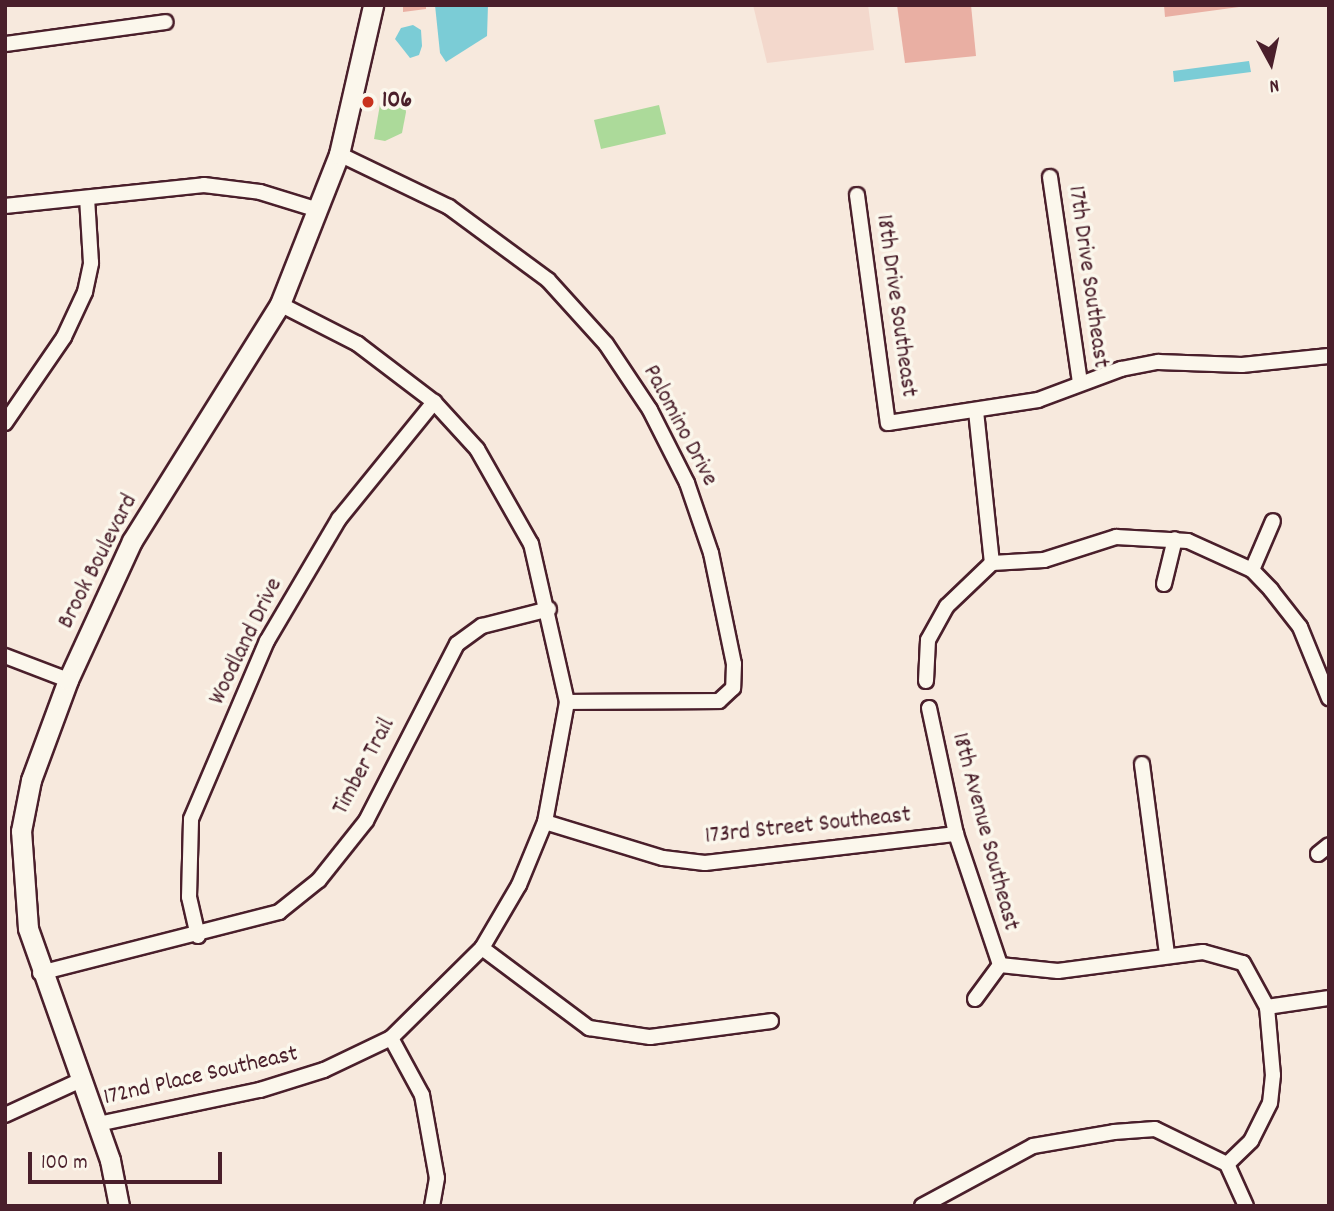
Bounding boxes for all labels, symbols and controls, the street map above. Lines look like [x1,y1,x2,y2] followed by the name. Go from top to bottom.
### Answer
[1236,28,1306,98] north arrow
[1267,70,1281,98] text: N
[382,88,412,116] place label: 106
[360,94,376,110] marker: 106
[1060,184,1114,370] street label: 17th Drive Southeast
[868,213,922,399] street label: 18th Drive Southeast
[635,361,723,491] street label: Palomino Drive
[53,490,145,634] street label: Brook Boulevard
[204,574,290,710] street label: Woodland Drive
[327,714,403,820] street label: Timber Trail
[944,730,1024,934] street label: 18th Avenue Southeast
[704,802,912,852] street label: 173rd Street Southeast
[101,1041,301,1113] street label: 172nd Place Southeast
[32,1138,226,1182] scale bar
[41,1149,88,1179] text: 100 m

